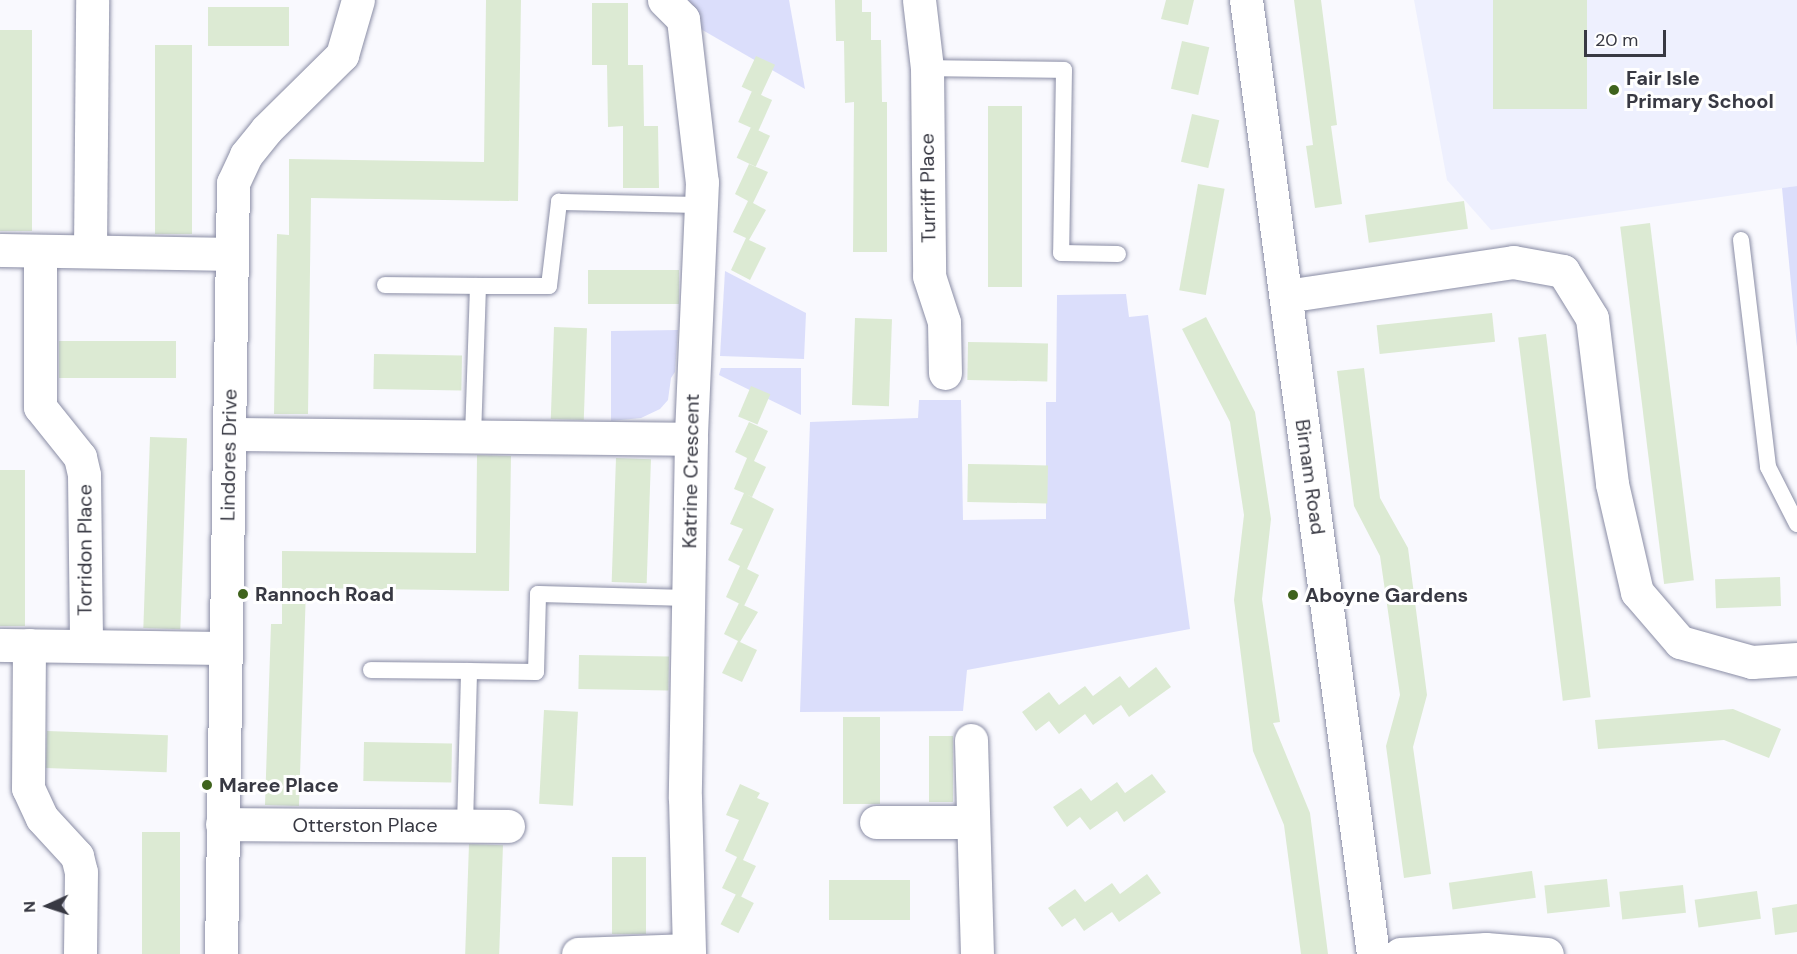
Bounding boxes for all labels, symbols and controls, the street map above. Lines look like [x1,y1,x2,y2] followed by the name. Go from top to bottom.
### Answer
[1587,18,1670,56] scale bar
[1595,28,1638,52] text: 20 m
[1626,66,1774,113] place label: Fair Isle Primary School
[1607,83,1621,97] marker: Fair Isle Primary School
[915,133,941,243] street label: Turriff Place
[216,389,242,521] street label: Lindores Drive
[678,393,704,549] street label: Katrine Crescent
[1290,418,1330,536] street label: Birnam Road
[73,484,97,616] street label: Torridon Place
[255,582,394,606] place label: Rannoch Road
[1305,583,1468,607] place label: Aboyne Gardens
[236,587,250,601] marker: Rannoch Road
[1286,588,1300,602] marker: Aboyne Gardens
[219,773,339,797] place label: Maree Place
[200,778,214,792] marker: Maree Place
[292,813,438,837] street label: Otterston Place
[18,876,78,936] north arrow
[19,901,40,913] text: N

